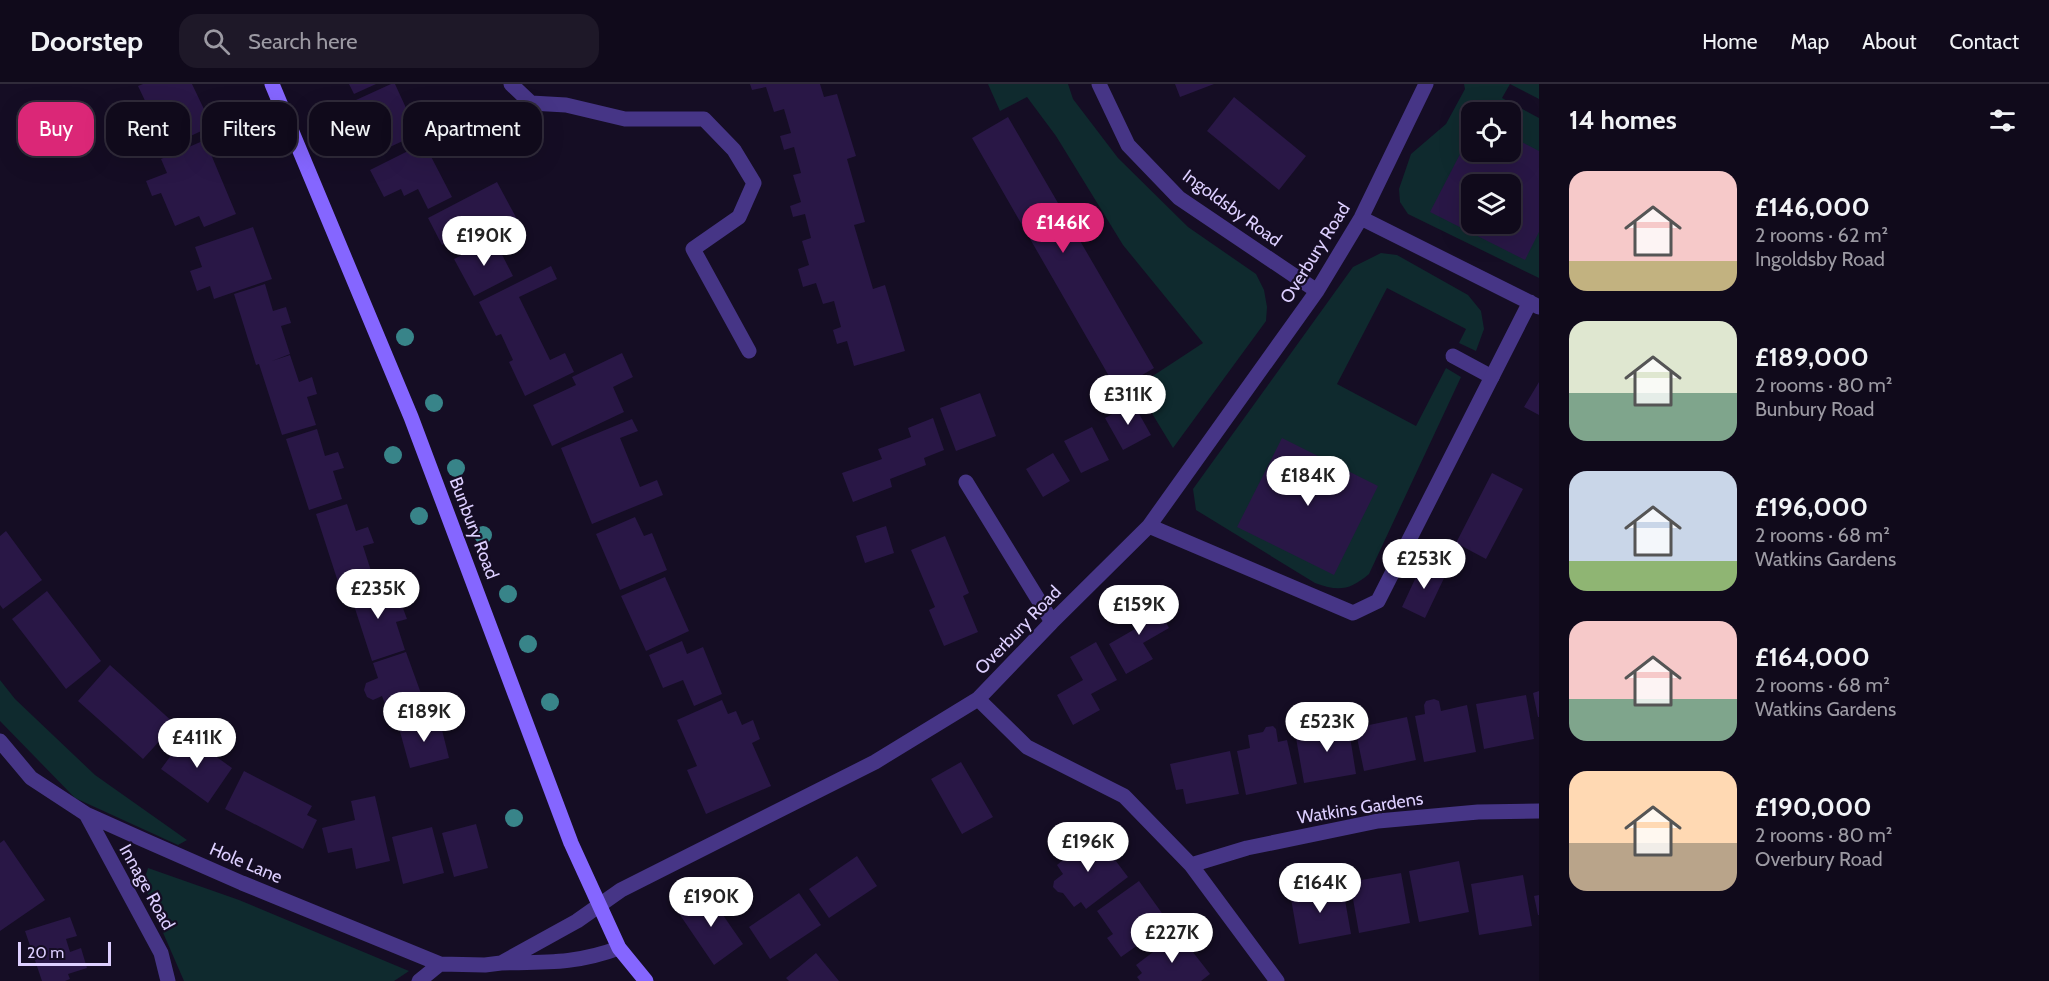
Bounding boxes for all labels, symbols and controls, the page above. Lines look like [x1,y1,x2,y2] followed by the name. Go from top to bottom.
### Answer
[179,14,599,68] search box
[30,24,143,58] text: Doorstep
[200,25,233,58] icon: search
[248,28,357,55] text: Search here
[1702,29,1758,54] text: Home
[1791,29,1829,54] text: Map
[1862,29,1916,54] text: About
[1949,29,2019,54] text: Contact
[18,102,94,156] chip: Buy
[106,102,190,156] chip: Rent
[202,102,297,156] chip: Filters
[309,102,391,156] chip: New
[403,102,542,156] chip: Apartment
[1461,102,1521,234] map controls
[1461,102,1521,162] button: locate
[1569,104,1677,136] text: 14 homes
[1986,104,2019,137] icon: filters
[1178,165,1286,251] street label: Ingoldsby Road
[1461,174,1521,234] button: layers
[1755,191,1870,223] text: £146,000
[1617,195,1689,267] icon: home
[1275,199,1355,307] street label: Overbury Road
[1021,203,1105,254] pin: £146K
[1036,210,1090,234] text: £146K
[442,216,526,267] pin: £190K
[456,223,512,247] text: £190K
[1755,223,1888,247] text: 2 rooms · 62 m²
[1755,247,1885,271] text: Ingoldsby Road
[1755,341,1869,373] text: £189,000
[1617,345,1689,417] icon: home
[1755,373,1892,397] text: 2 rooms · 80 m²
[1086,375,1170,426] pin: £311K
[1104,382,1152,406] text: £311K
[1755,397,1874,421] text: Bunbury Road
[1266,456,1350,507] pin: £184K
[1281,463,1335,487] text: £184K
[444,474,504,582] street label: Bunbury Road
[1755,491,1868,523] text: £196,000
[1617,495,1689,567] icon: home
[1755,523,1890,547] text: 2 rooms · 68 m²
[1382,539,1466,590] pin: £253K
[1396,546,1452,570] text: £253K
[1755,547,1896,571] text: Watkins Gardens
[336,569,420,620] pin: £235K
[350,576,406,600] text: £235K
[970,581,1066,679] street label: Overbury Road
[1097,585,1181,636] pin: £159K
[1113,592,1165,616] text: £159K
[1755,641,1870,673] text: £164,000
[1617,645,1689,717] icon: home
[1755,673,1890,697] text: 2 rooms · 68 m²
[382,692,466,743] pin: £189K
[1755,697,1896,721] text: Watkins Gardens
[397,699,451,723] text: £189K
[1285,702,1369,753] pin: £523K
[1299,709,1355,733] text: £523K
[155,718,239,769] pin: £411K
[172,725,222,749] text: £411K
[1295,787,1425,829] street label: Watkins Gardens
[1755,791,1872,823] text: £190,000
[1617,795,1689,867] icon: home
[1046,822,1130,873] pin: £196K
[1755,823,1892,847] text: 2 rooms · 80 m²
[1062,829,1114,853] text: £196K
[206,838,286,888] street label: Hole Lane
[114,840,180,934] street label: Innage Road
[1755,847,1883,871] text: Overbury Road
[1278,863,1362,914] pin: £164K
[1293,870,1347,894] text: £164K
[669,877,753,928] pin: £190K
[683,884,739,908] text: £190K
[1130,913,1214,964] pin: £227K
[1145,920,1199,944] text: £227K
[18,939,111,966] scale bar
[27,943,64,962] text: 20 m

